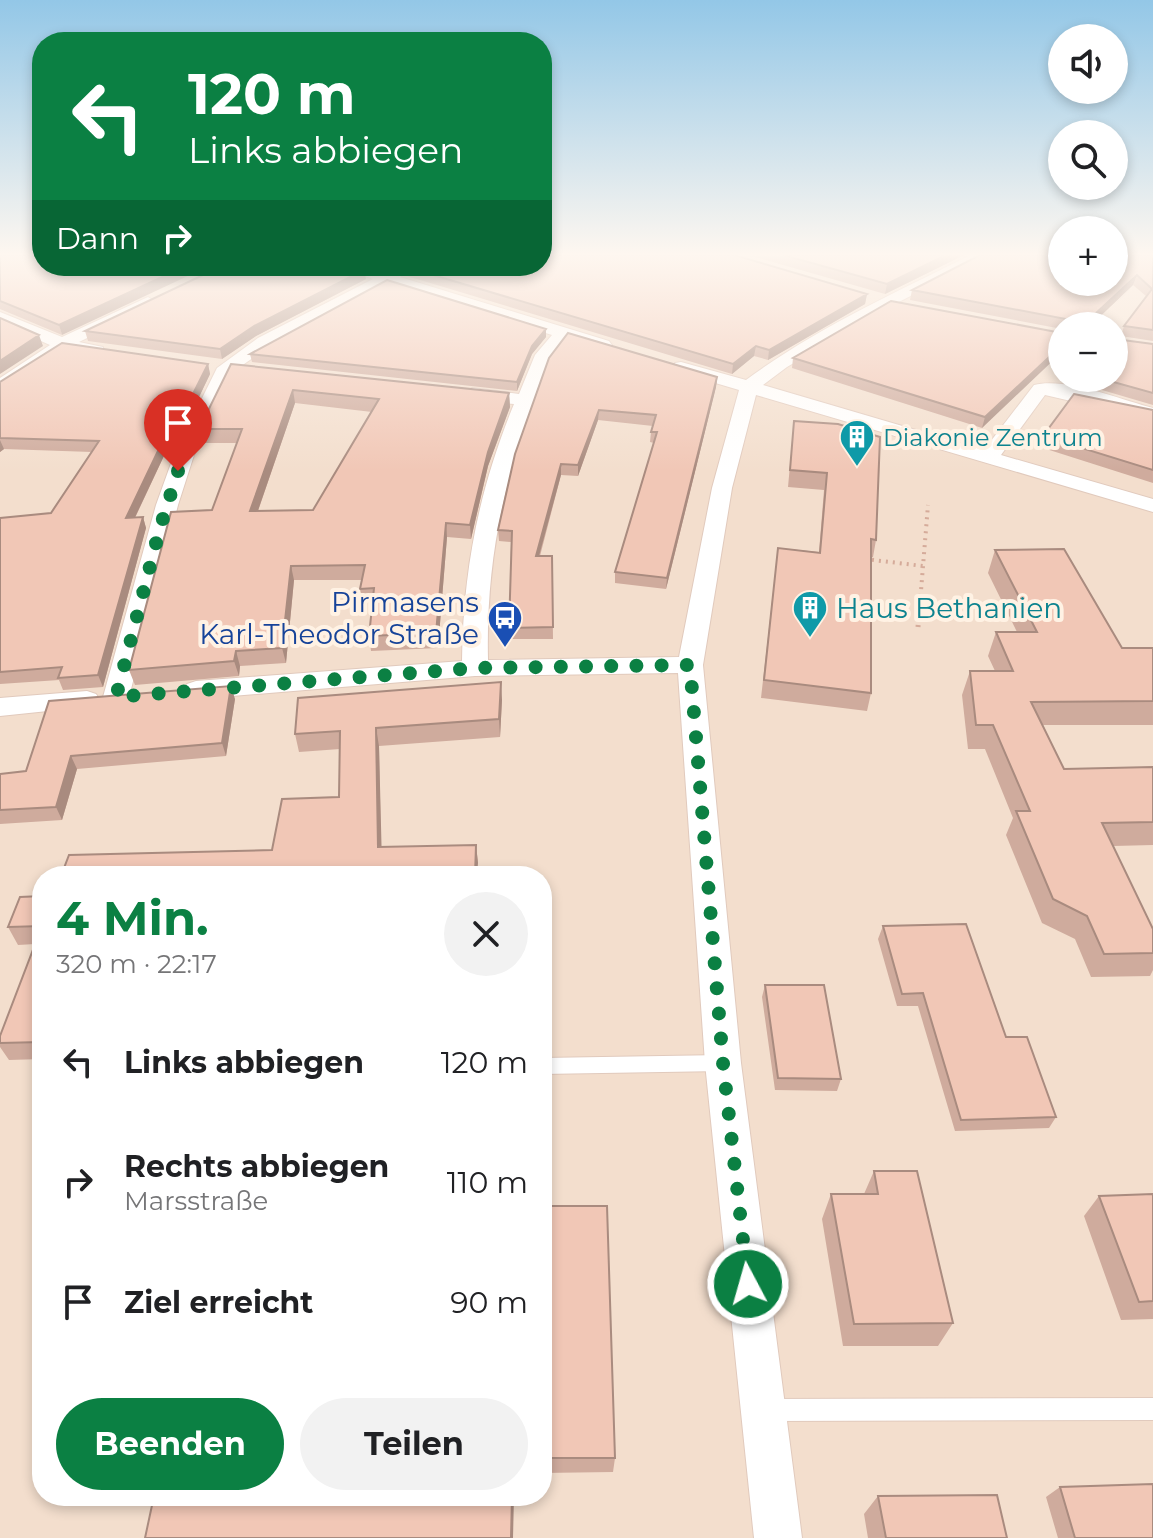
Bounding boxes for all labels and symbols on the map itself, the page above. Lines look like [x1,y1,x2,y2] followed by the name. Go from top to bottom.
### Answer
[144,389,212,471] pin
[838,418,876,468] building icon: Diakonie Zentrum
[883,423,1103,452] place label: Diakonie Zentrum
[199,585,479,651] place label: Pirmasens Karl-Theodor Straße
[791,589,829,639] building icon: Haus Bethanien
[836,591,1062,625] place label: Haus Bethanien
[486,599,524,649] bus stop icon: Pirmasens Karl-Theodor Straße
[706,1242,790,1326] position arrow

